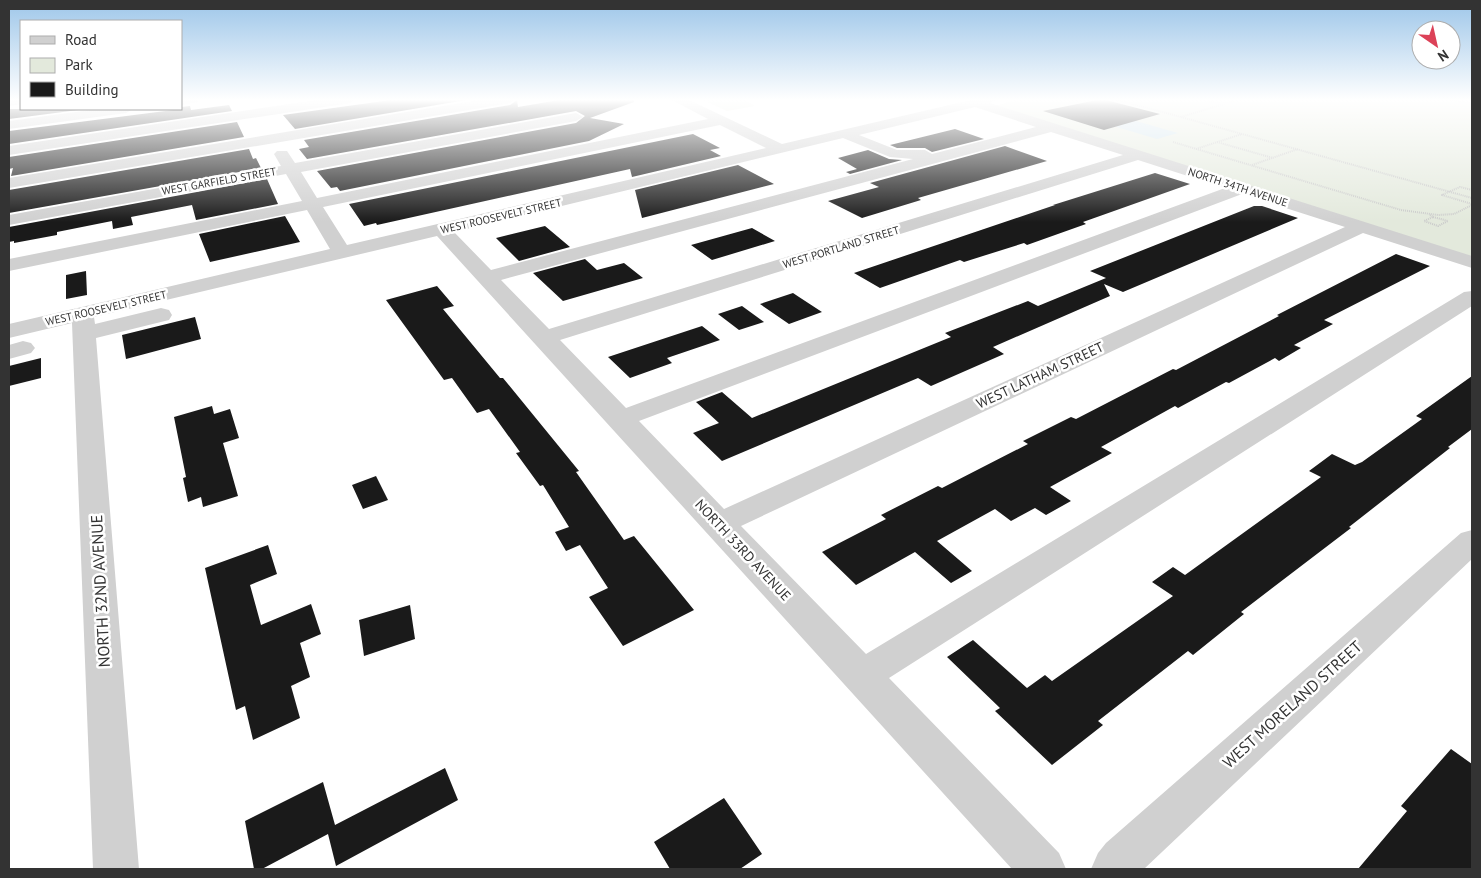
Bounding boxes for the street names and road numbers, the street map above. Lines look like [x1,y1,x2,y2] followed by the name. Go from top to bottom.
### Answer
[161,164,277,198] street label: WEST GARFIELD STREET
[1186,164,1290,210] street label: NORTH 34TH AVENUE
[439,195,563,237] street label: WEST ROOSEVELT STREET
[781,223,901,271] street label: WEST PORTLAND STREET
[44,287,168,329] street label: WEST ROOSEVELT STREET
[973,337,1107,412] street label: WEST LATHAM STREET
[691,495,795,605] street label: NORTH 33RD AVENUE
[86,514,114,668] street label: NORTH 32ND AVENUE
[1218,636,1366,772] street label: WEST MORELAND STREET

